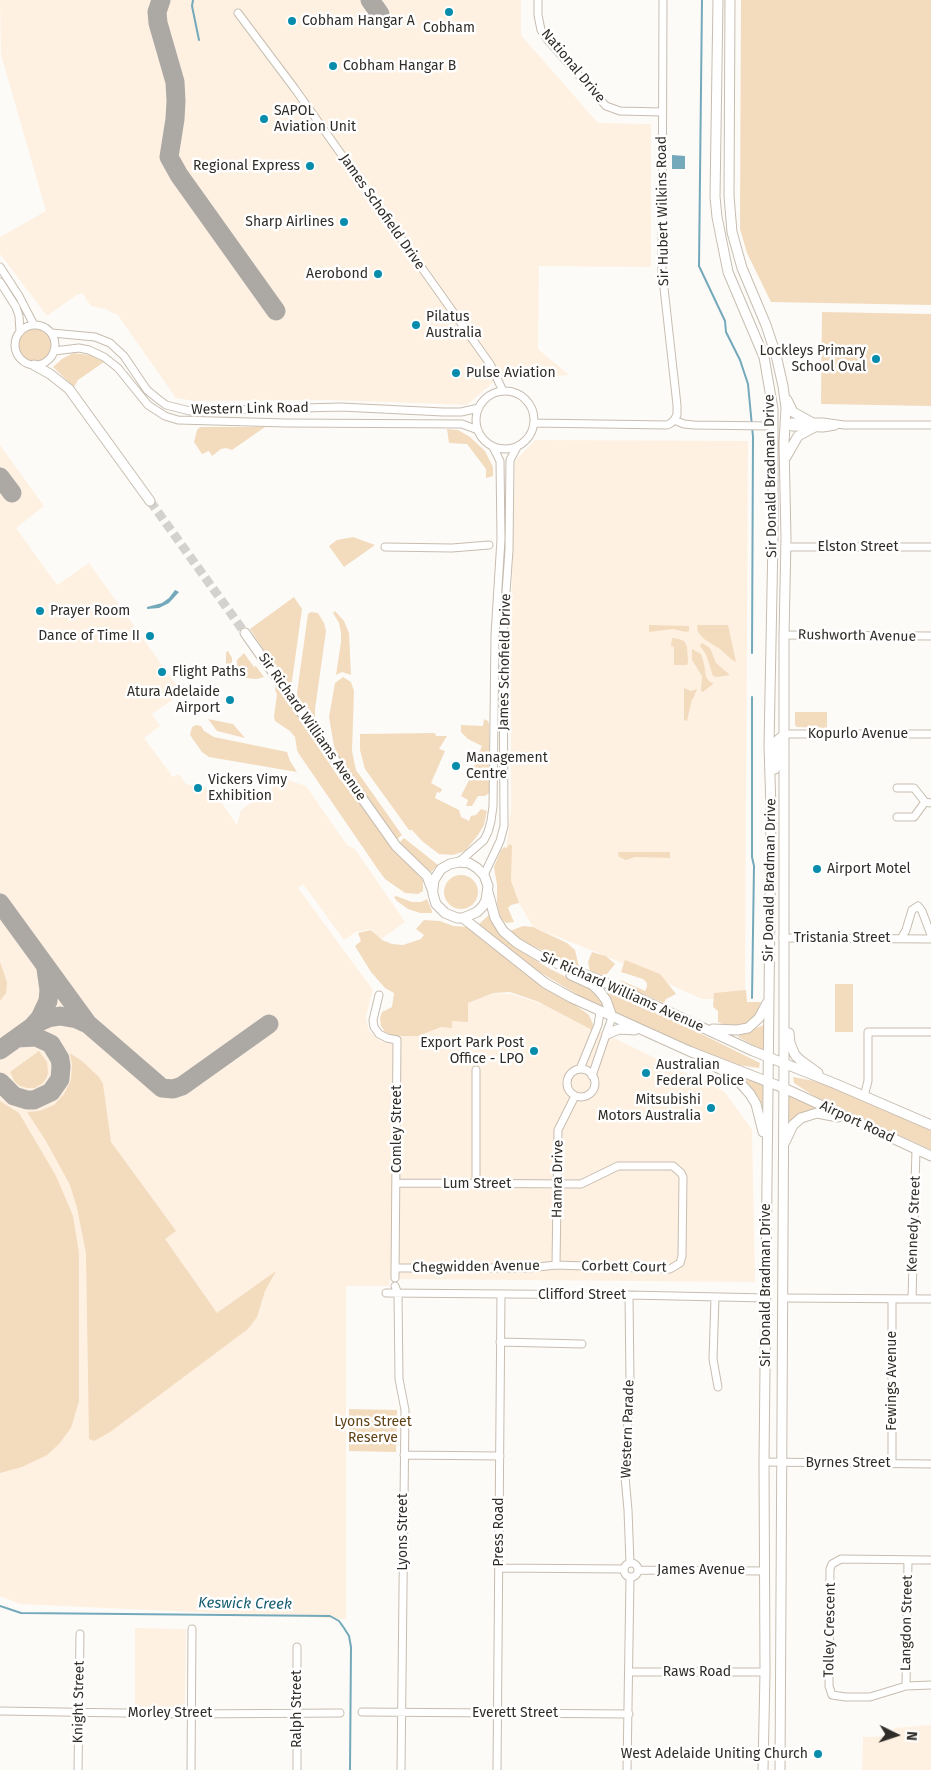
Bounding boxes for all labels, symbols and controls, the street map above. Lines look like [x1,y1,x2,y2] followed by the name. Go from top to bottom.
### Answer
[443,6,455,18] marker: Cobham
[302,13,415,29] place label: Cobham Hangar A
[286,15,298,27] marker: Cobham Hangar A
[423,20,475,36] place label: Cobham
[537,26,609,106] street label: National Drive
[343,58,456,74] place label: Cobham Hangar B
[327,60,339,72] marker: Cobham Hangar B
[274,103,356,136] place label: SAPOL Aviation Unit
[258,113,270,125] marker: SAPOL Aviation Unit
[653,136,673,286] street label: Sir Hubert Wilkins Road
[336,151,428,273] street label: James Schofield Drive
[193,158,300,174] place label: Regional Express
[304,160,316,172] marker: Regional Express
[245,214,334,230] place label: Sharp Airlines
[338,216,350,228] marker: Sharp Airlines
[306,266,368,282] place label: Aerobond
[372,268,384,280] marker: Aerobond
[426,309,482,342] place label: Pilatus Australia
[410,319,422,331] marker: Pilatus Australia
[760,343,866,376] place label: Lockleys Primary School Oval
[870,353,882,365] marker: Lockleys Primary School Oval
[466,365,556,381] place label: Pulse Aviation
[450,367,462,379] marker: Pulse Aviation
[761,394,781,558] street label: Sir Donald Bradman Drive
[191,400,309,418] street label: Western Link Road
[818,539,898,555] street label: Elston Street
[495,593,515,731] street label: James Schofield Drive
[50,603,130,619] place label: Prayer Room
[34,605,46,617] marker: Prayer Room
[798,627,916,645] street label: Rushworth Avenue
[38,628,140,644] place label: Dance of Time II
[144,630,156,642] marker: Dance of Time II
[254,650,370,804] street label: Sir Richard Williams Avenue
[172,664,246,680] place label: Flight Paths
[156,666,168,678] marker: Flight Paths
[127,684,220,716] place label: Atura Adelaide Airport
[224,694,236,706] marker: Atura Adelaide Airport
[808,726,908,742] street label: Kopurlo Avenue
[466,750,548,782] place label: Management Centre
[450,760,462,772] marker: Management Centre
[208,772,287,804] place label: Vickers Vimy Exhibition
[192,782,204,794] marker: Vickers Vimy Exhibition
[760,798,780,962] street label: Sir Donald Bradman Drive
[827,861,911,877] place label: Airport Motel
[811,863,823,875] marker: Airport Motel
[794,930,890,946] street label: Tristania Street
[538,948,706,1036] street label: Sir Richard Williams Avenue
[420,1035,524,1068] place label: Export Park Post Office - LPO
[528,1045,540,1057] marker: Export Park Post Office - LPO
[656,1057,744,1090] place label: Australian Federal Police
[640,1067,652,1079] marker: Australian Federal Police
[389,1085,405,1173] street label: Comley Street
[598,1092,701,1124] place label: Mitsubishi Motors Australia
[817,1097,897,1147] street label: Airport Road
[705,1102,717,1114] marker: Mitsubishi Motors Australia
[549,1140,567,1218] street label: Hamra Drive
[904,1175,924,1273] street label: Kennedy Street
[443,1176,511,1192] street label: Lum Street
[758,1203,774,1367] street label: Sir Donald Bradman Drive
[412,1257,540,1277] street label: Chegwidden Avenue
[581,1258,667,1276] street label: Corbett Court
[538,1287,626,1303] street label: Clifford Street
[884,1331,900,1431] street label: Fewings Avenue
[618,1379,638,1479] street label: Western Parade
[334,1414,412,1446] park label: Lyons Street Reserve
[806,1455,890,1471] street label: Byrnes Street
[395,1493,411,1571] street label: Lyons Street
[491,1497,507,1567] street label: Press Road
[657,1562,745,1578] street label: James Avenue
[898,1575,916,1671] street label: Langdon Street
[821,1582,839,1678] street label: Tolley Crescent
[198,1594,292,1614] water label: Keswick Creek
[70,1661,88,1743] street label: Knight Street
[663,1664,731,1680] street label: Raws Road
[289,1670,305,1748] street label: Ralph Street
[128,1705,212,1721] street label: Morley Street
[472,1705,558,1721] street label: Everett Street
[871,1710,921,1760] north arrow
[903,1731,920,1741] text: N
[621,1746,808,1762] place label: West Adelaide Uniting Church
[812,1748,824,1760] marker: West Adelaide Uniting Church

